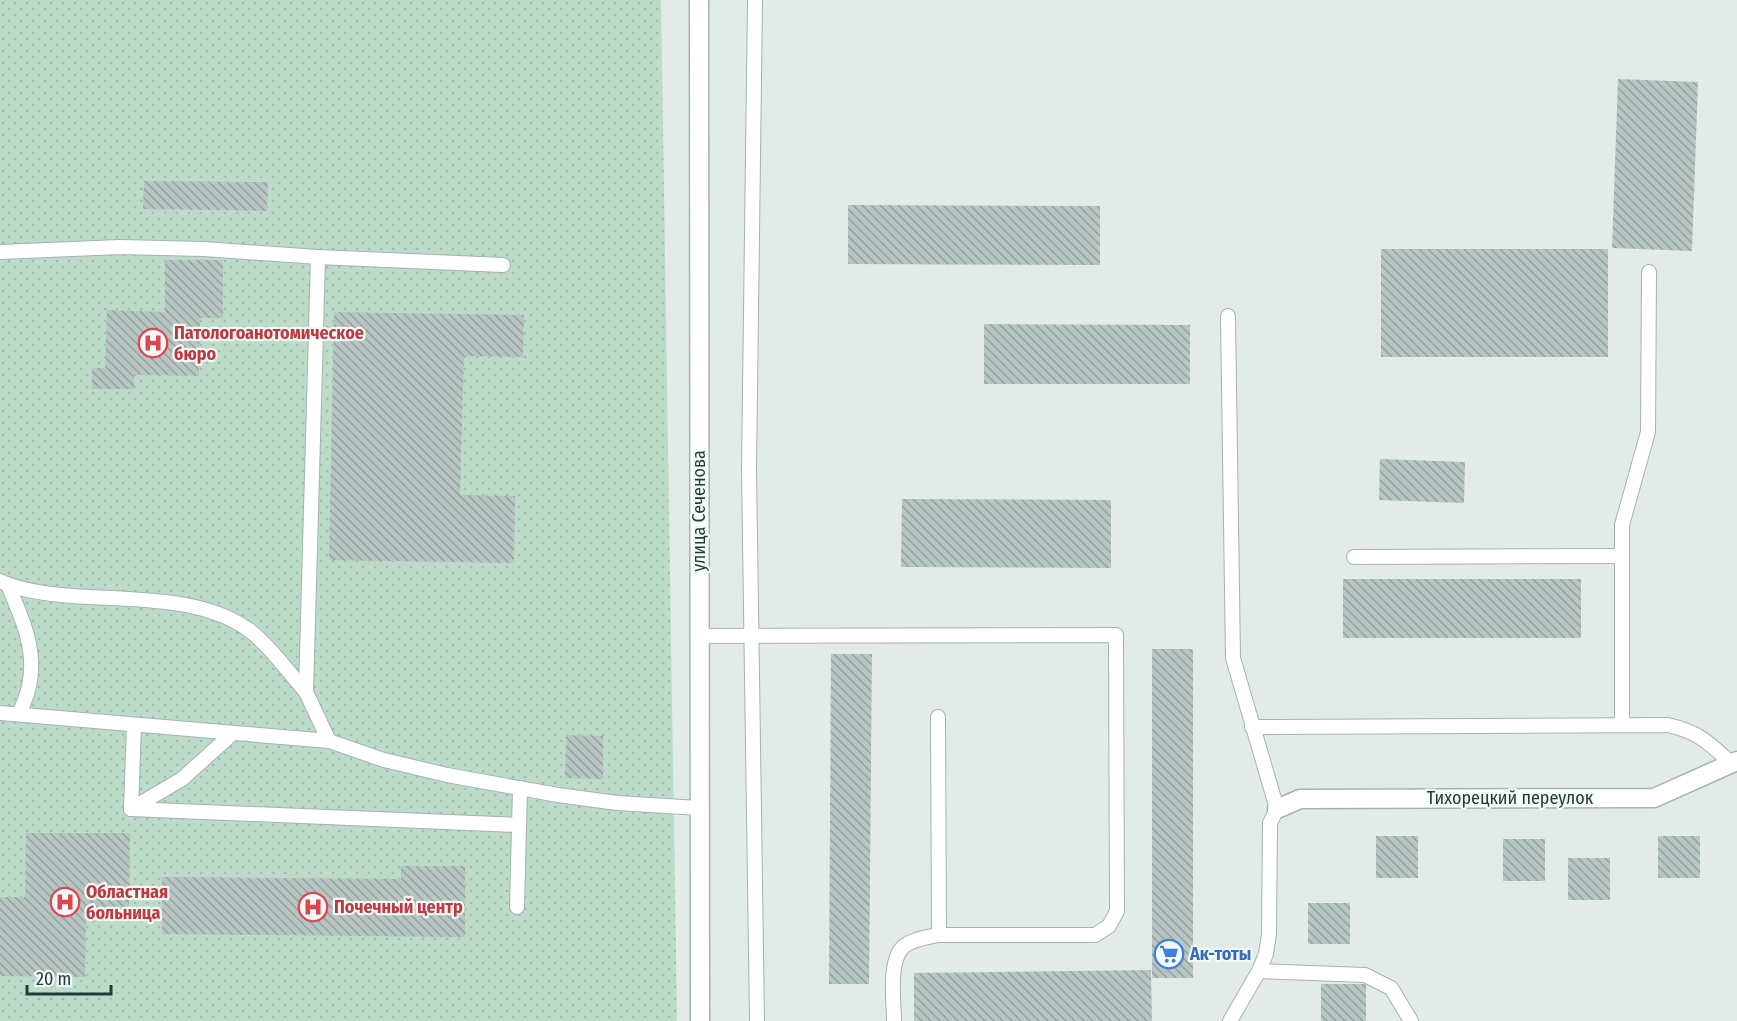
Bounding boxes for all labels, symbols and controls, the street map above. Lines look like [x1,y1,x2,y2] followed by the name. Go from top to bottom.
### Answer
[174,322,364,365] place label: Патологоанотомическое бюро
[137,327,169,359] hospital icon: Патологоанотомическое бюро
[688,450,710,572] street label: улица Сеченова
[1427,787,1594,809] street label: Тихорецкий переулок
[86,881,168,924] place label: Областная больница
[49,886,81,918] hospital icon: Областная больница
[297,891,329,923] hospital icon: Почечный центр
[334,896,463,918] place label: Почечный центр
[1153,938,1185,970] supermarket icon: Ак-тоты
[1189,943,1251,965] place label: Ак-тоты
[27,958,111,996] scale bar
[36,968,71,990] text: 20 m

